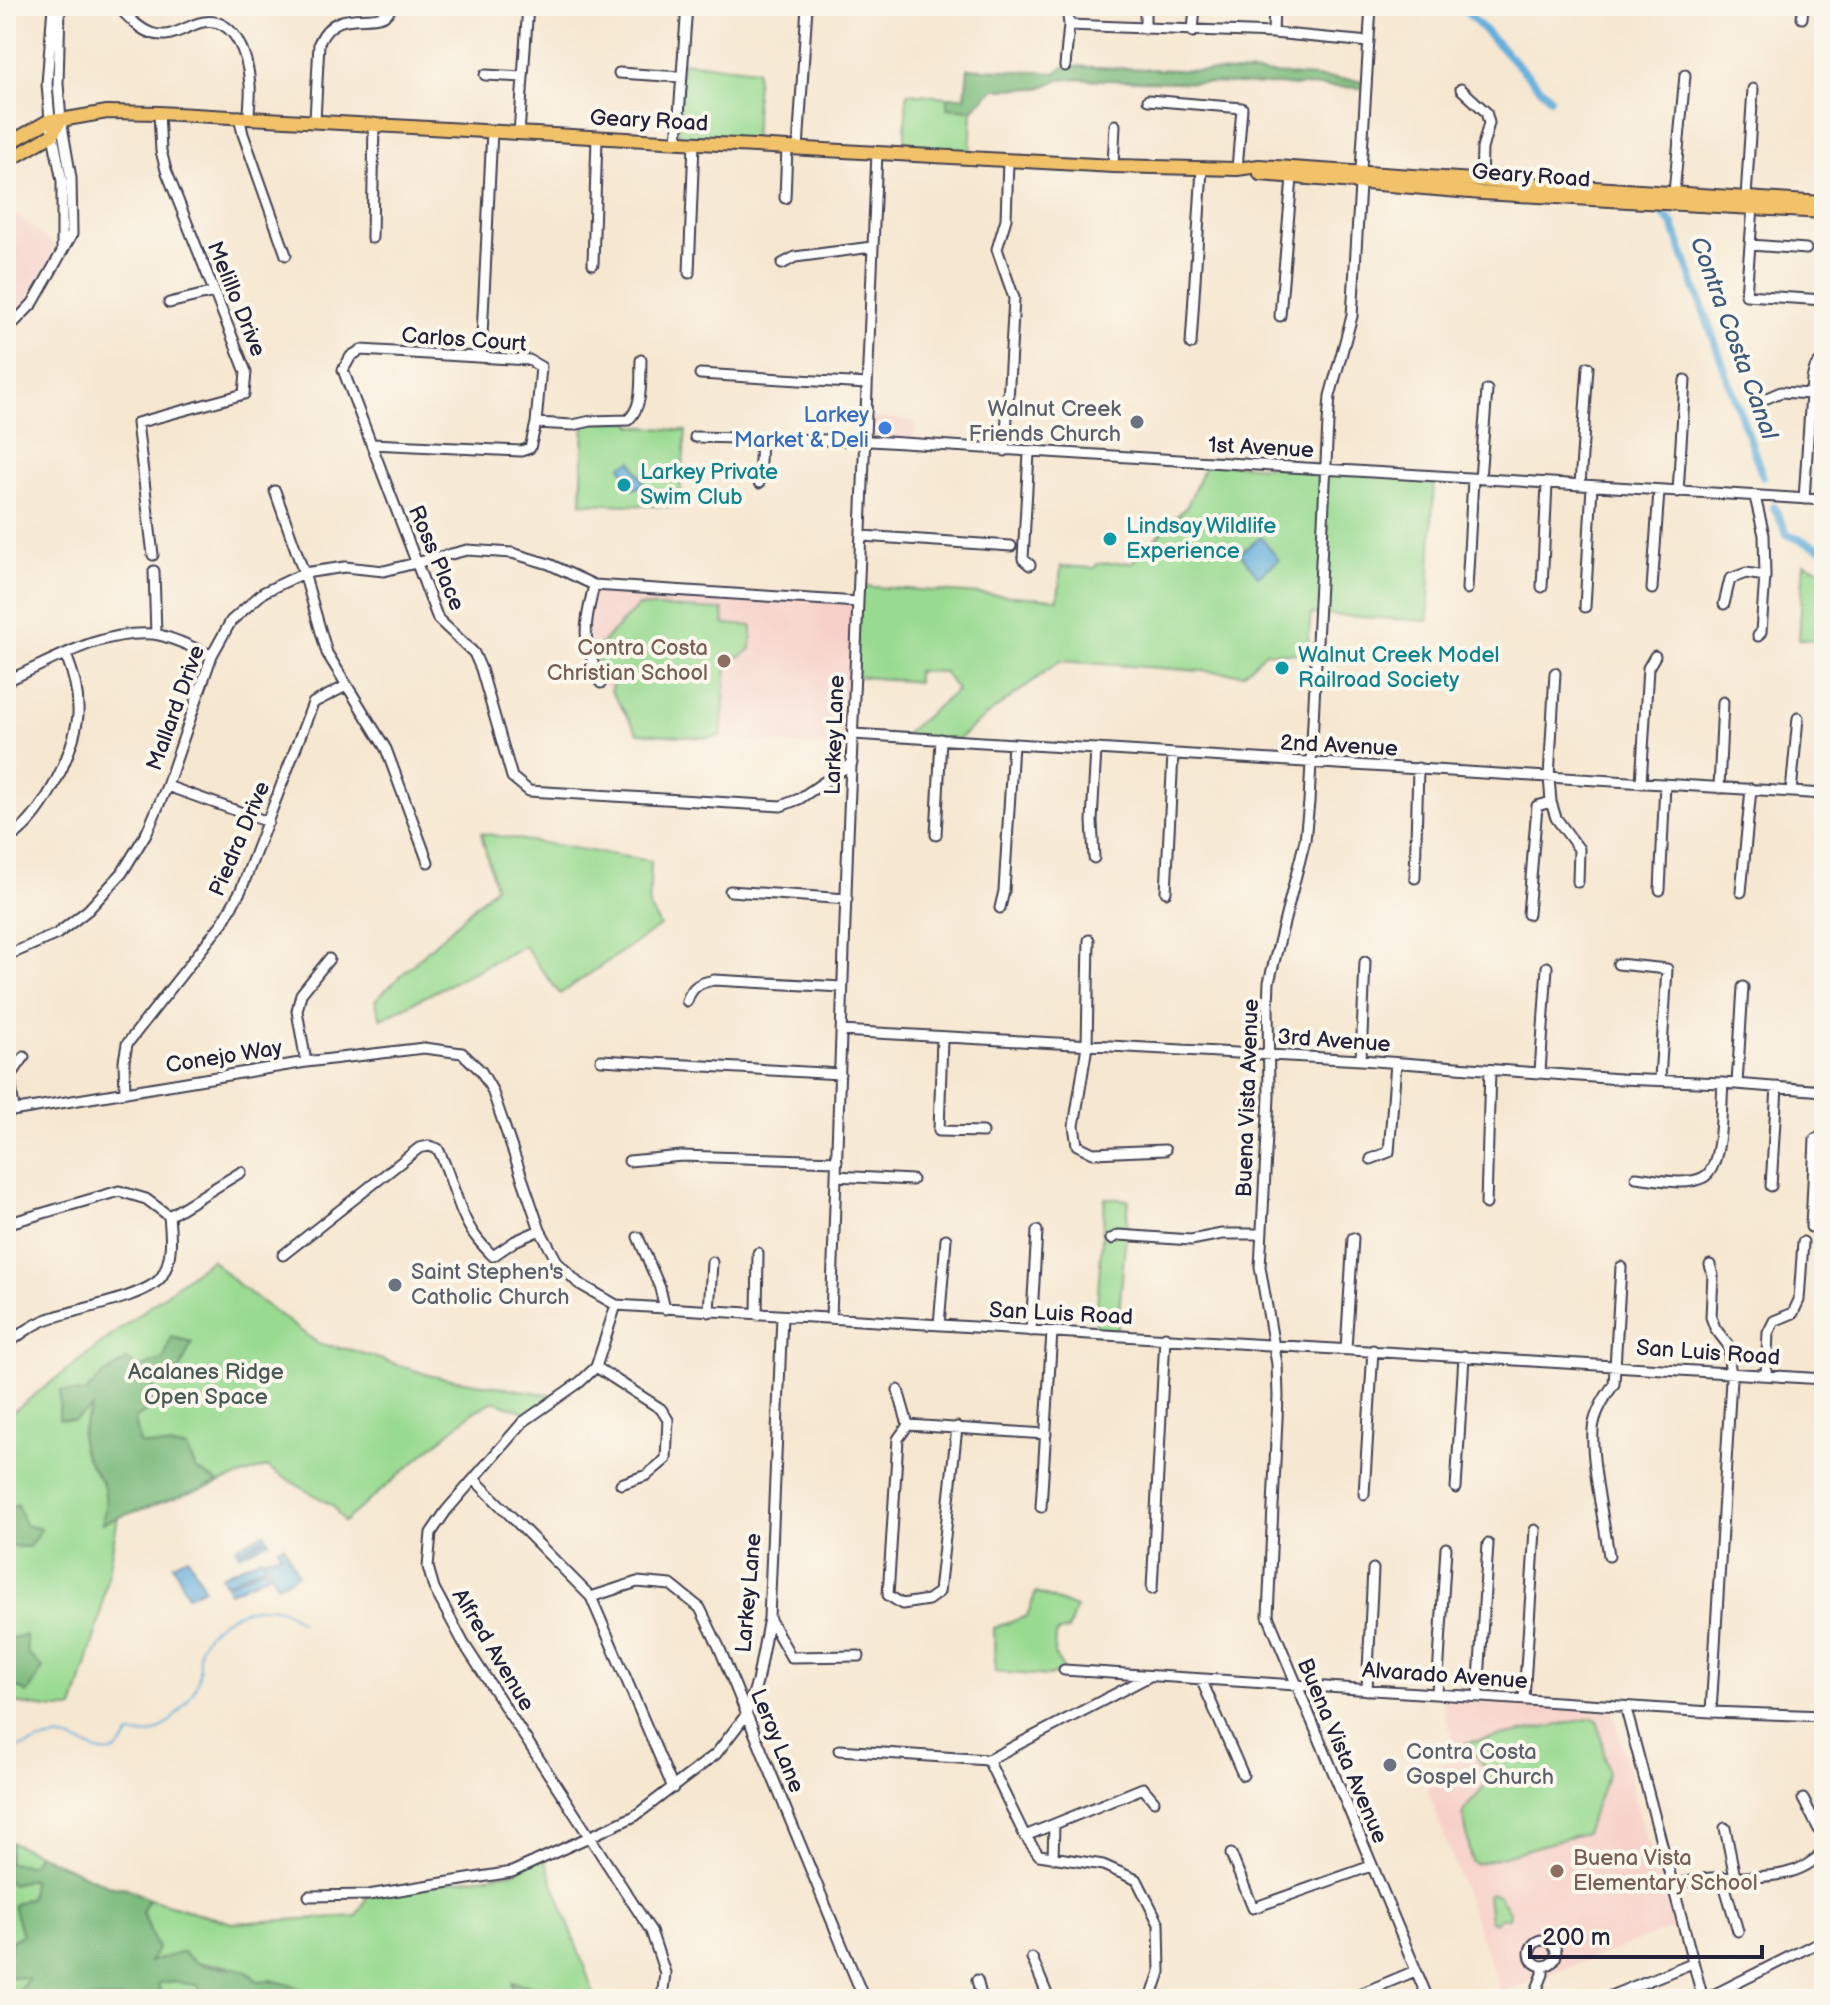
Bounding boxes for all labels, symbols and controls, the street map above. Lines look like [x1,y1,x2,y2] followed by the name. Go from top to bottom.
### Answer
[589,104,709,138] street label: Geary Road
[1471,158,1591,194] street label: Geary Road
[1684,233,1785,445] water label: Contra Costa Canal
[201,237,271,361] street label: Melillo Drive
[401,322,528,358] street label: Carlos Court
[969,396,1121,448] place label: Walnut Creek Friends Church
[734,402,869,454] place label: Larkey Market & Deli
[1128,413,1146,431] marker: Walnut Creek Friends Church
[876,419,894,437] marker: Larkey Market & Deli
[1207,432,1315,464] street label: 1st Avenue
[640,459,778,511] place label: Larkey Private Swim Club
[615,476,633,494] marker: Larkey Private Swim Club
[402,501,470,615] street label: Ross Place
[1126,513,1276,565] place label: Lindsay Wildlife Experience
[1101,530,1119,548] marker: Lindsay Wildlife Experience
[547,635,708,687] place label: Contra Costa Christian School
[141,642,211,774] street label: Mallard Drive
[1298,642,1499,694] place label: Walnut Creek Model Railroad Society
[715,652,733,670] marker: Contra Costa Christian School
[1273,659,1291,677] marker: Walnut Creek Model Railroad Society
[819,675,851,795] street label: Larkey Lane
[1279,729,1399,763] street label: 2nd Avenue
[204,777,276,901] street label: Piedra Drive
[1231,998,1265,1198] street label: Buena Vista Avenue
[1276,1024,1392,1058] street label: 3rd Avenue
[164,1034,284,1080] street label: Conejo Way
[411,1259,570,1311] place label: Saint Stephen's Catholic Church
[386,1276,404,1294] marker: Saint Stephen's Catholic Church
[988,1297,1134,1331] street label: San Luis Road
[1635,1335,1781,1371] street label: San Luis Road
[128,1359,284,1411] park label: Acalanes Ridge Open Space
[730,1532,768,1654] street label: Larkey Lane
[446,1584,540,1716] street label: Alfred Avenue
[1291,1654,1393,1848] street label: Buena Vista Avenue
[1361,1657,1529,1695] street label: Alvarado Avenue
[744,1685,810,1797] street label: Leroy Lane
[1406,1739,1554,1791] place label: Contra Costa Gospel Church
[1381,1756,1399,1774] marker: Contra Costa Gospel Church
[1573,1845,1758,1897] place label: Buena Vista Elementary School
[1548,1862,1566,1880] marker: Buena Vista Elementary School
[1530,1909,1762,1959] scale bar
[1542,1923,1611,1952] text: 200 m

